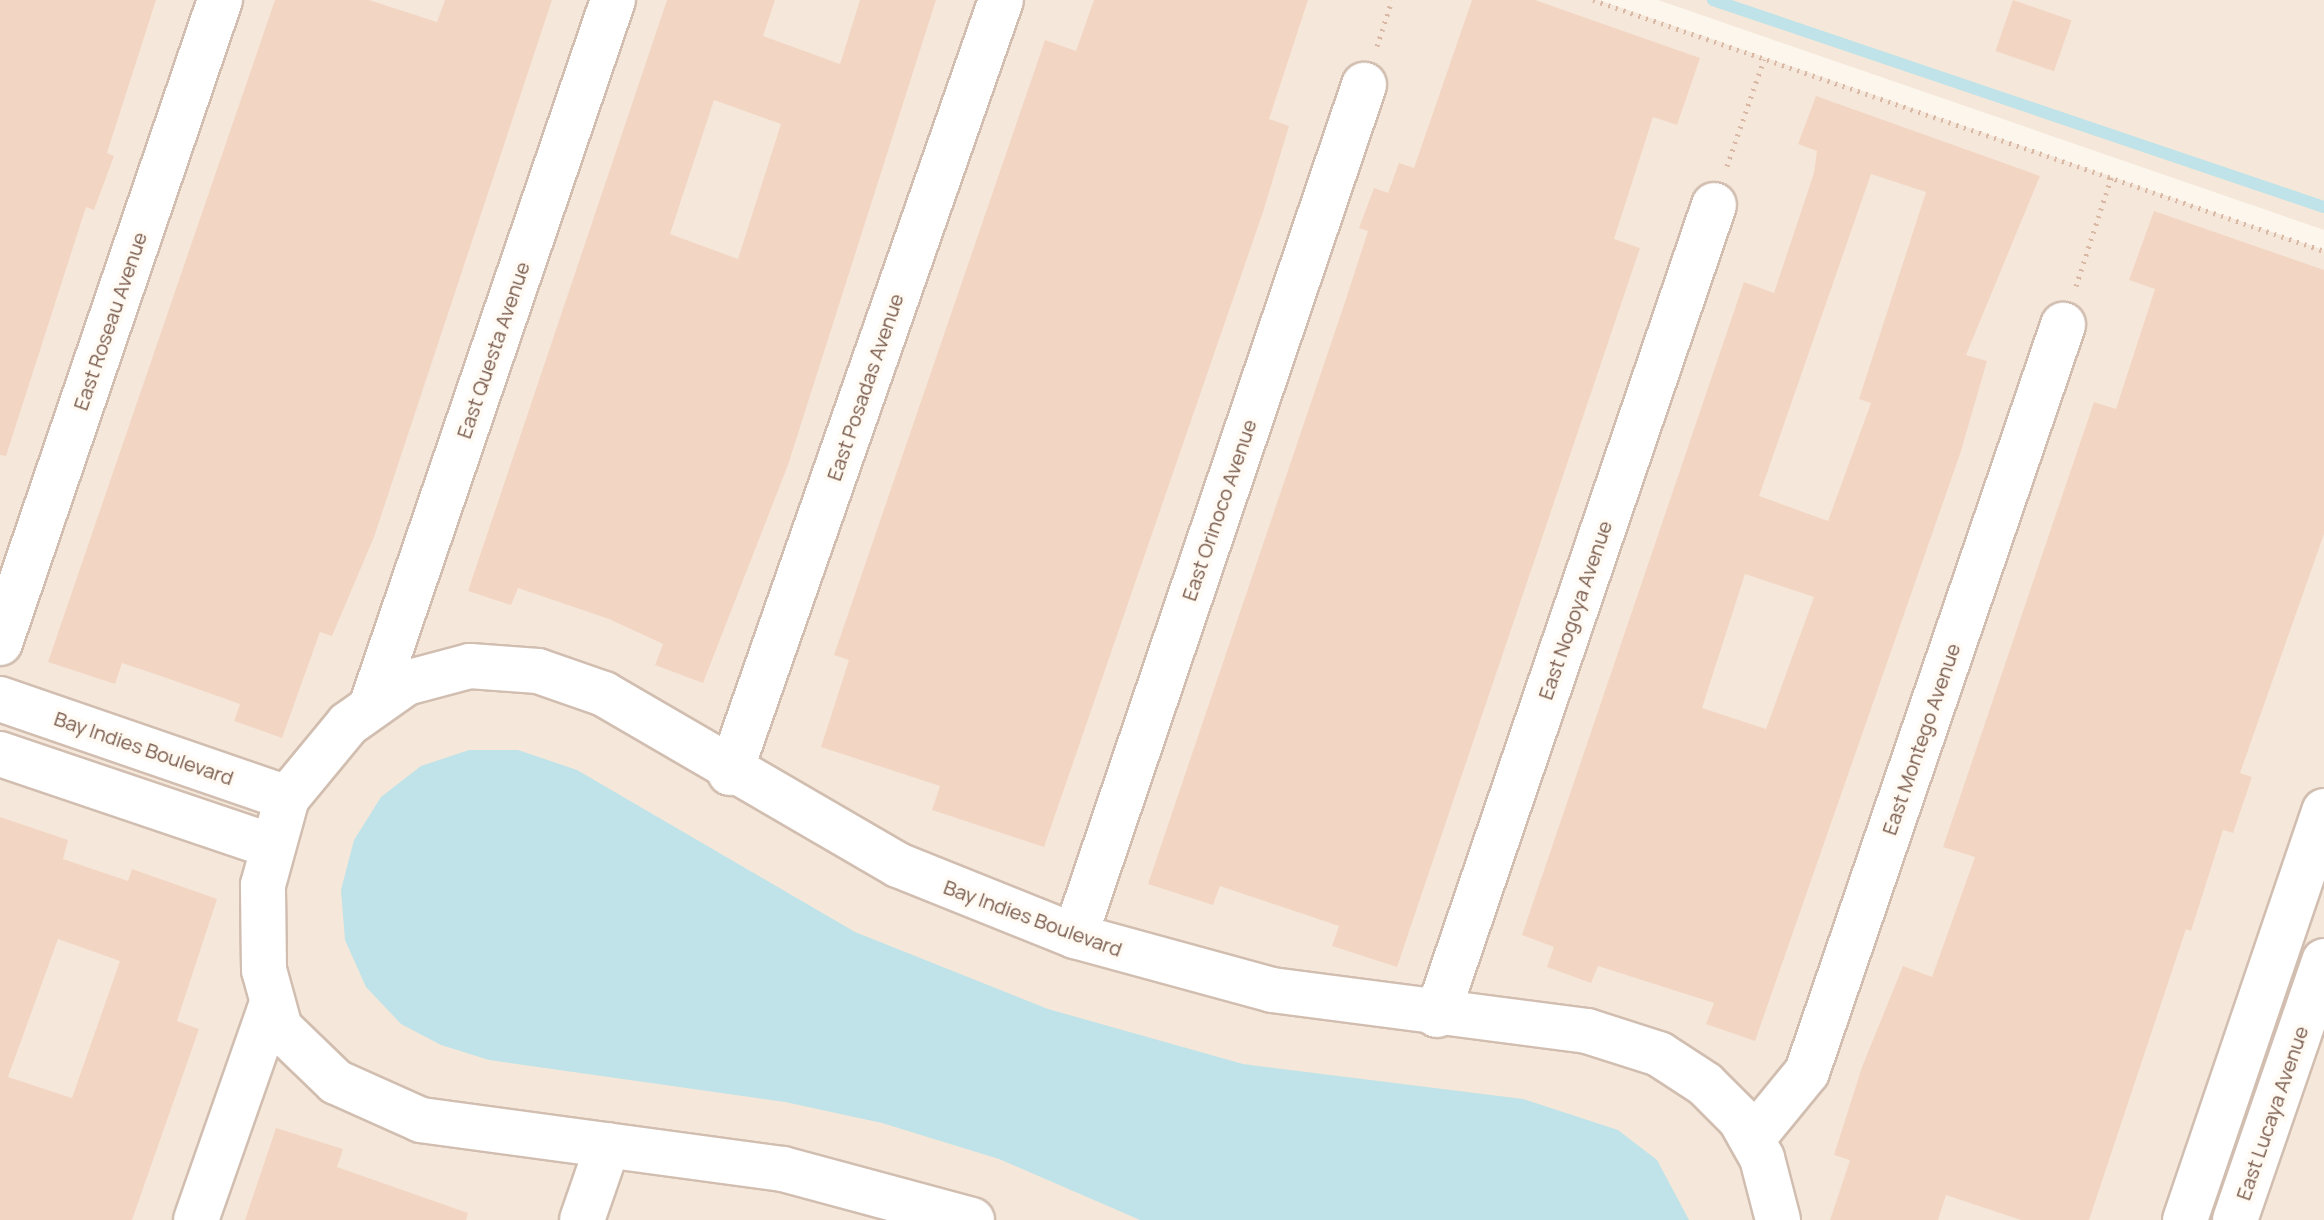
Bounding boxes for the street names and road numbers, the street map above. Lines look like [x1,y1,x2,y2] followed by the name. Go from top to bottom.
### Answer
[68,229,152,413] street label: East Roseau Avenue
[452,259,534,441] street label: East Questa Avenue
[822,290,908,484] street label: East Posadas Avenue
[1177,416,1261,604] street label: East Orinoco Avenue
[1533,517,1617,703] street label: East Nogoya Avenue
[1877,640,1965,838] street label: East Montego Avenue
[51,706,237,790] street label: Bay Indies Boulevard
[941,875,1125,961] street label: Bay Indies Boulevard
[2231,1023,2313,1203] street label: East Lucaya Avenue

